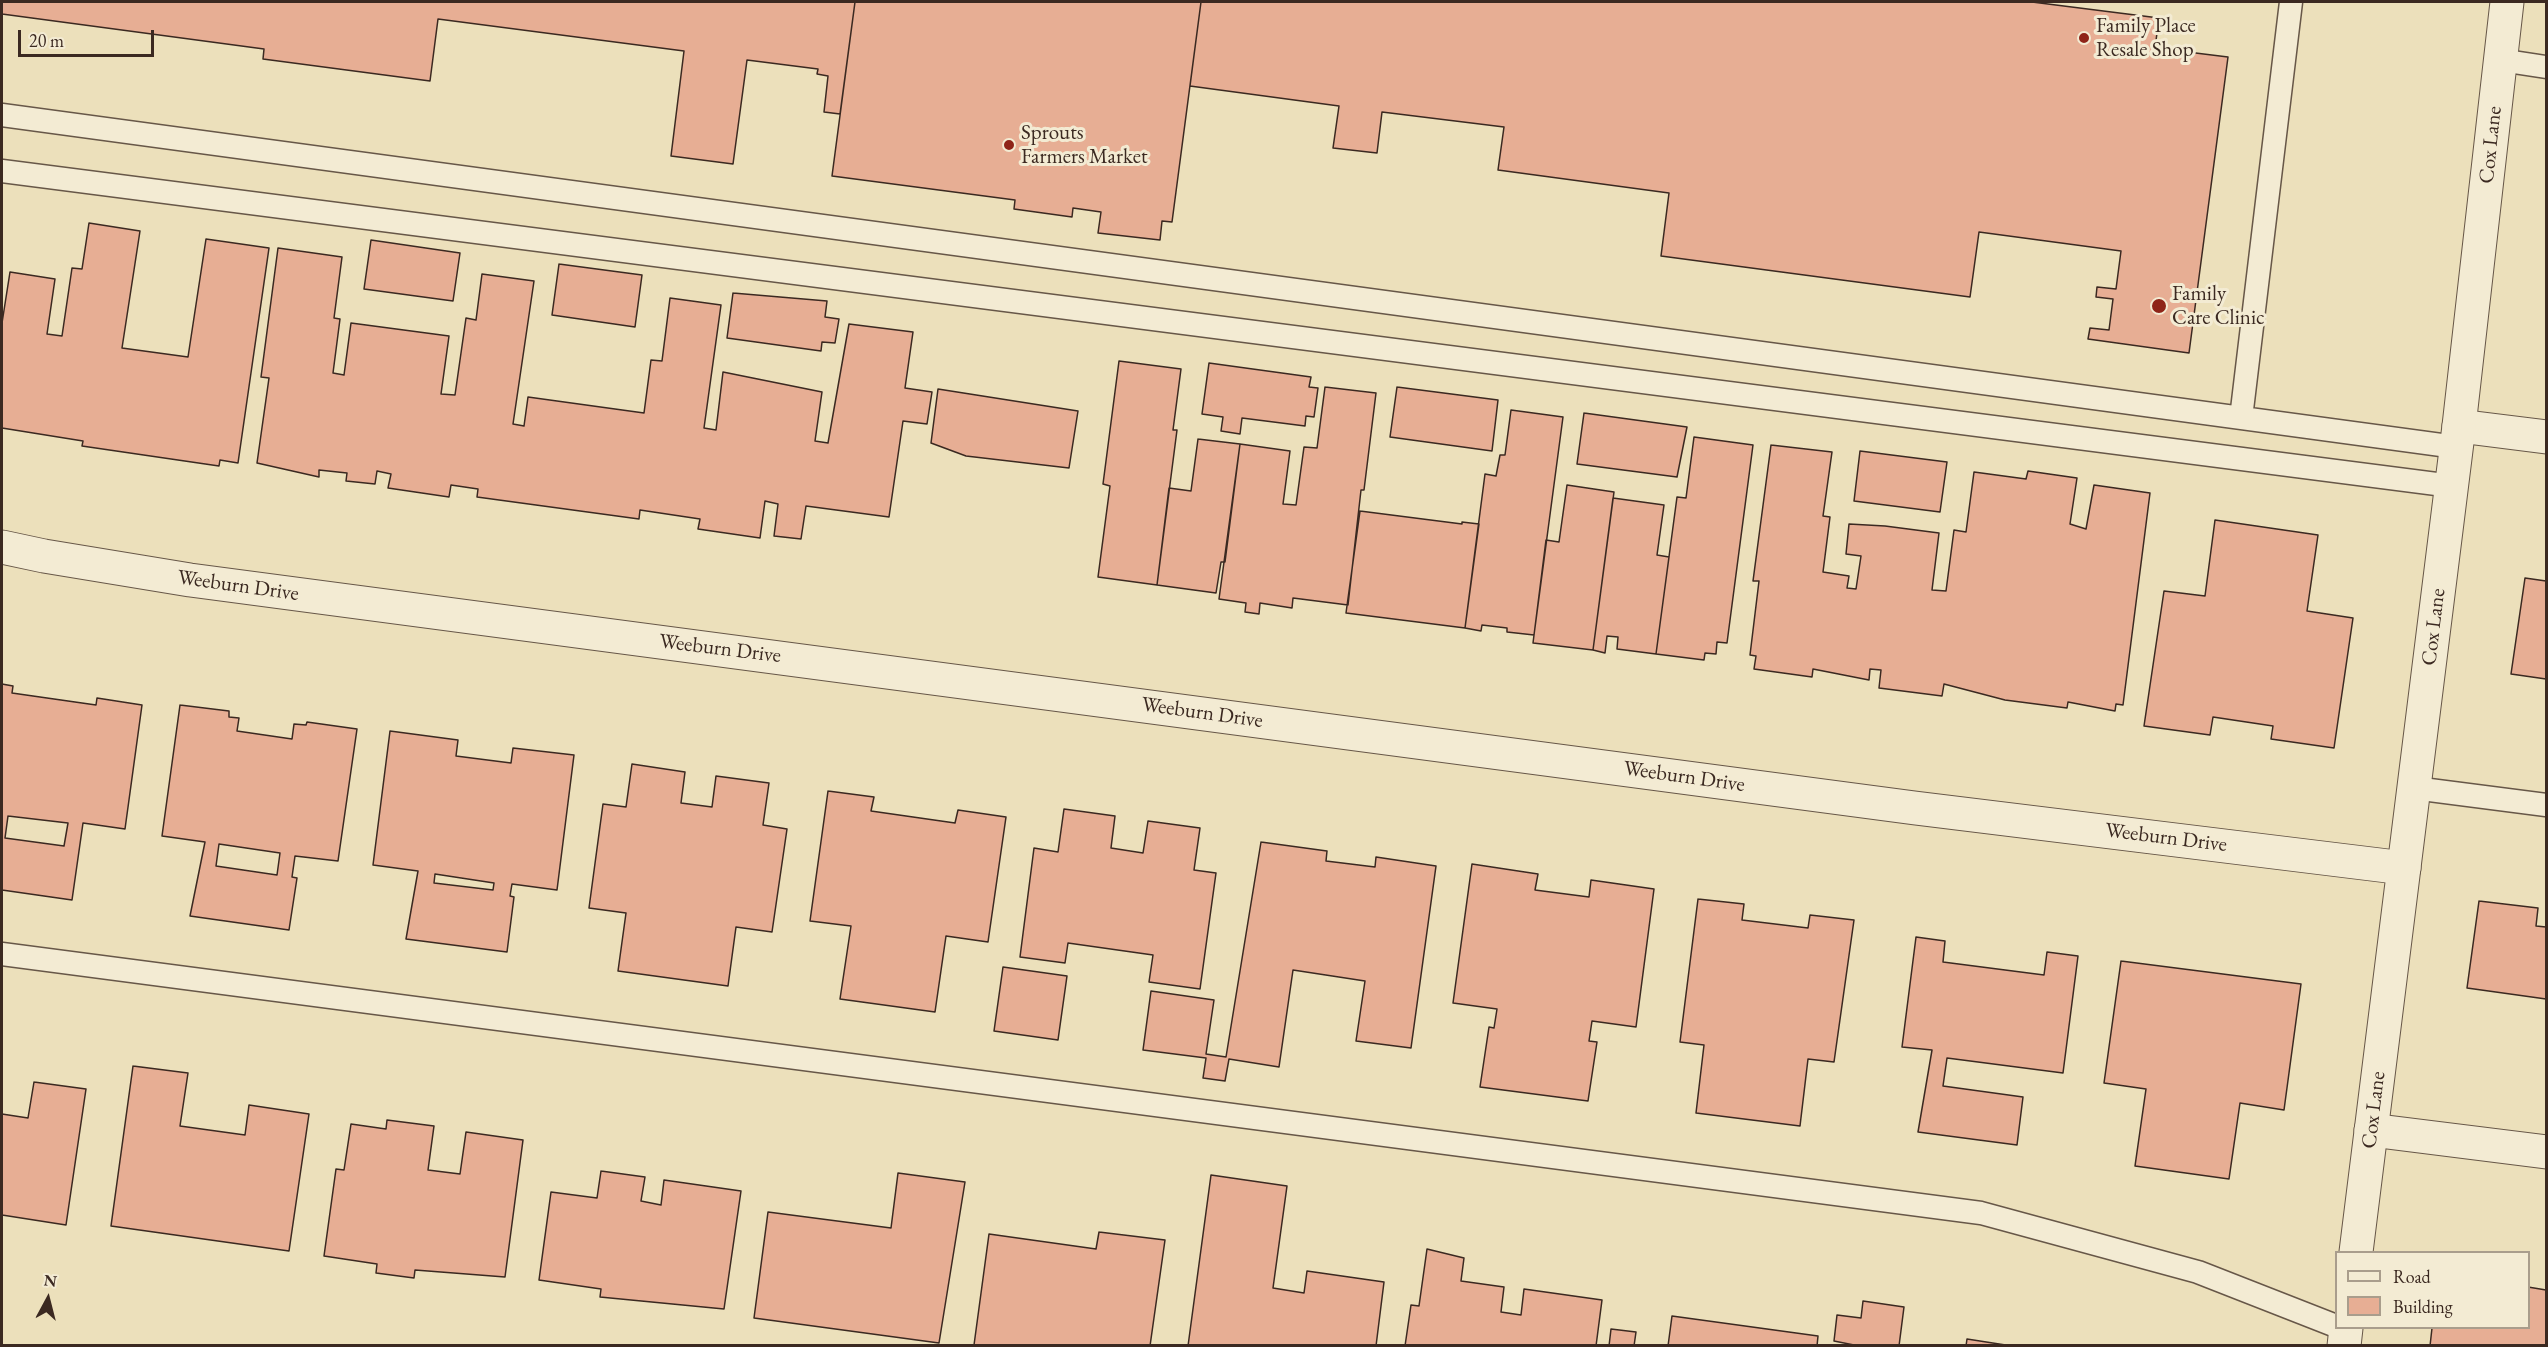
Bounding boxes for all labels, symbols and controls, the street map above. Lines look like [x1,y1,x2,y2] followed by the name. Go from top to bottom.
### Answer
[2096,13,2196,63] place label: Family Place Resale Shop
[21,18,158,56] scale bar
[29,29,64,52] text: 20 m
[2077,31,2091,45] marker: Family Place Resale Shop
[2474,105,2508,185] street label: Cox Lane
[1021,120,1148,170] place label: Sprouts Farmers Market
[1002,138,1016,152] marker: Sprouts Farmers Market
[2172,281,2265,331] place label: Family Care Clinic
[2150,297,2168,315] marker: Family Care Clinic
[176,565,300,607] street label: Weeburn Drive
[2417,587,2451,667] street label: Cox Lane
[658,629,782,669] street label: Weeburn Drive
[1140,692,1264,734] street label: Weeburn Drive
[1622,756,1746,798] street label: Weeburn Drive
[2104,818,2228,858] street label: Weeburn Drive
[2357,1070,2391,1150] street label: Cox Lane
[2335,1251,2530,1329] legend
[2393,1265,2431,1288] text: Road
[18,1269,78,1329] north arrow
[43,1269,58,1292] text: N
[2393,1295,2453,1318] text: Building

